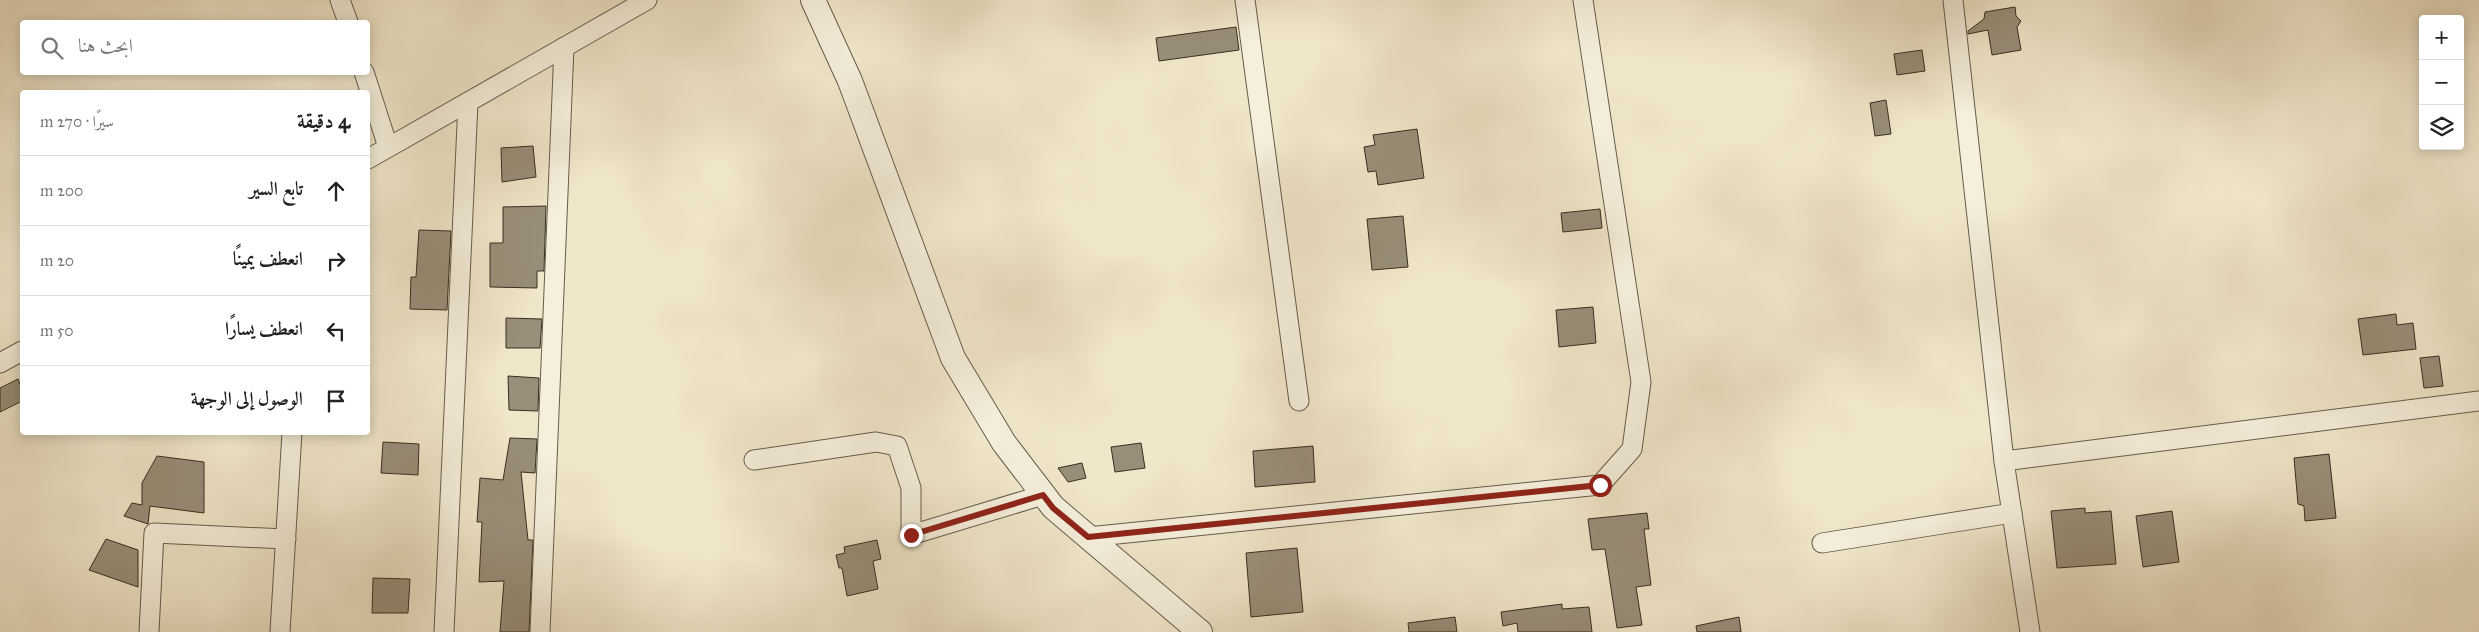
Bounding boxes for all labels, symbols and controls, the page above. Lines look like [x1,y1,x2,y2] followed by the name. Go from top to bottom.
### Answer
[2419,15,2464,150] map controls
[2419,15,2464,60] button: +
[20,20,370,75] search box
[38,34,66,62] icon: search
[78,34,133,57] text: ابحث هنا
[2419,60,2464,105] button: −
[2419,105,2464,150] button: layers
[297,108,350,134] text: 4 دقيقة
[40,112,114,131] text: سيرًا · 270 m
[249,177,303,200] text: تابع السير
[322,177,350,205] icon: ahead
[40,181,83,200] text: 200 m
[233,247,303,270] text: انعطف يمينًا
[322,247,350,275] icon: right
[40,251,74,270] text: 20 m
[225,317,303,340] text: انعطف يسارًا
[322,317,350,345] icon: left
[40,321,74,340] text: 50 m
[191,387,303,410] text: الوصول إلى الوجهة
[322,387,350,415] icon: arrive
[1589,474,1612,497] route start
[900,524,923,547] route end

